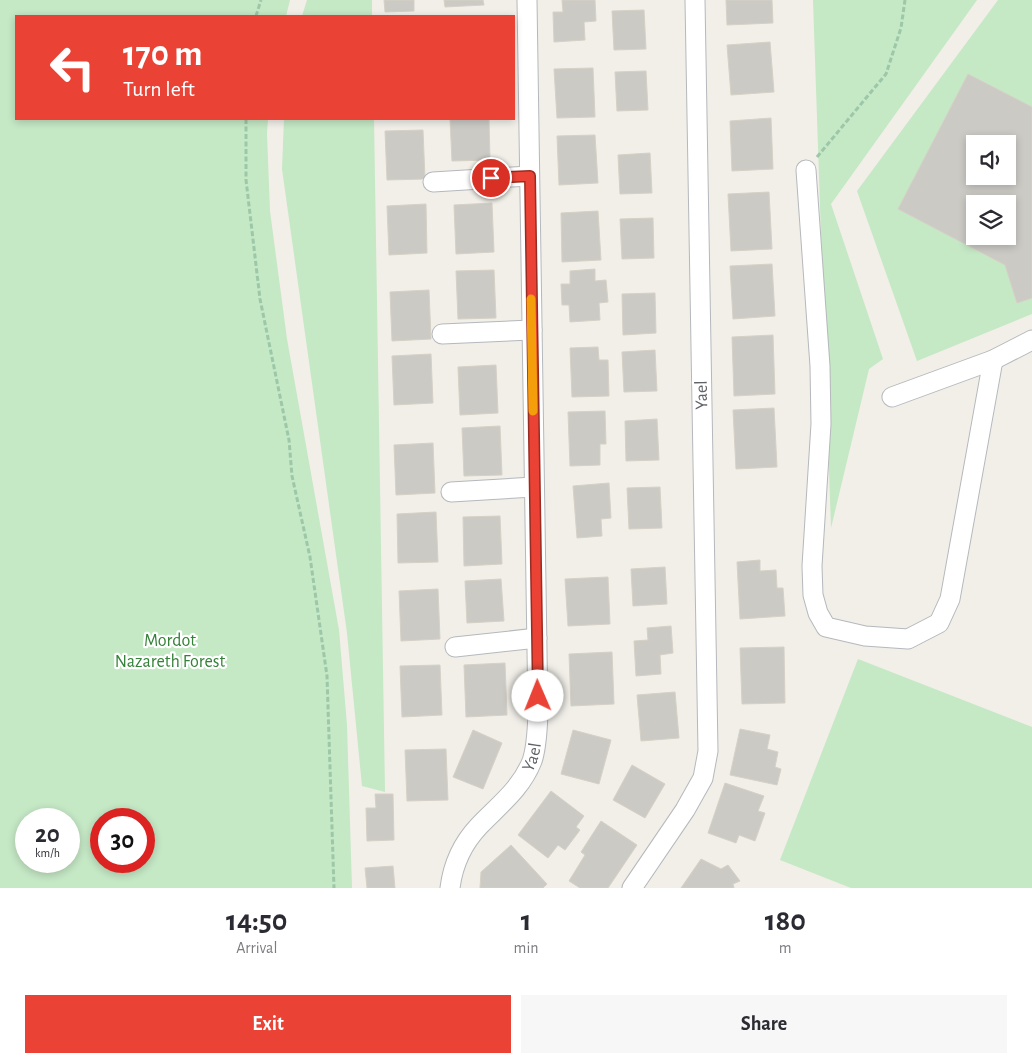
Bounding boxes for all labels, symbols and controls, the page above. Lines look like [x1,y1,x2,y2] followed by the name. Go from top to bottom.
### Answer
[40,35,105,100] icon: left
[123,37,203,72] text: 170 m
[123,78,195,100] text: Turn left
[966,135,1016,245] map controls
[966,135,1016,185] button: sound
[470,157,512,199] pin
[477,164,505,192] icon: arrive
[966,195,1016,245] button: layers
[693,380,711,410] street label: Yael
[115,632,225,671] park label: Mordot Nazareth Forest
[511,669,563,721] position arrow
[519,742,545,775] street label: Yael
[90,808,155,873] speed limit sign: 30
[35,822,60,847] text: 20
[35,847,60,859] text: km/h
[226,906,287,936] text: 14:50
[521,906,531,936] text: 1
[765,906,806,936] text: 180
[236,940,277,956] text: Arrival
[514,940,539,956] text: min
[779,940,792,956] text: m
[25,995,511,1053] button: Exit
[521,995,1007,1053] button: Share

